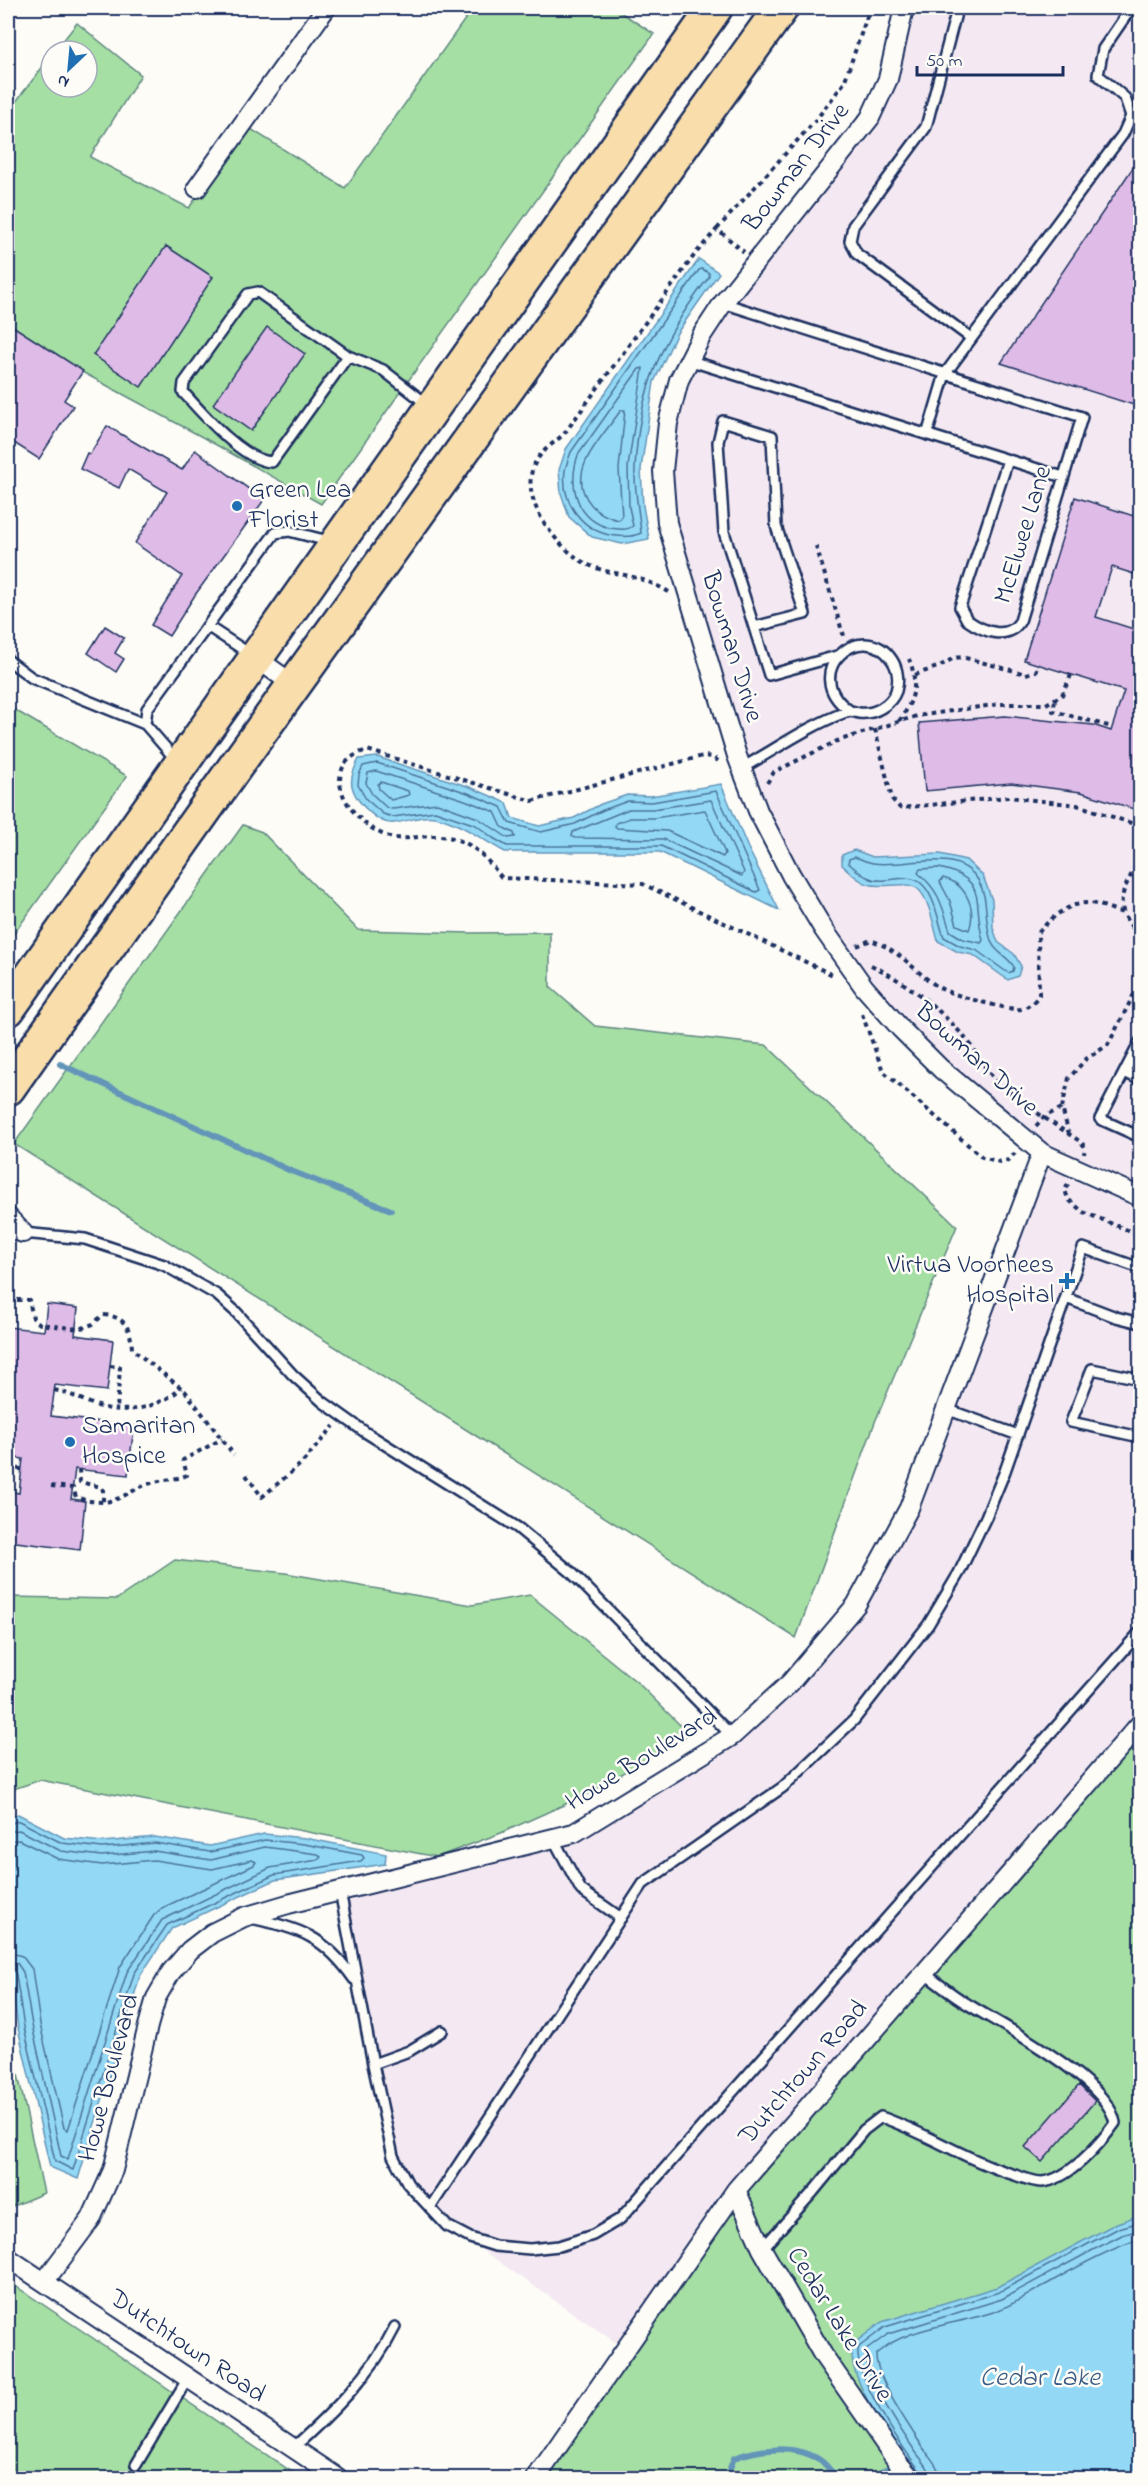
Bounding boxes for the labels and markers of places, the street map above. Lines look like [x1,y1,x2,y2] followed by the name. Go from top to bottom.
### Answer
[248,472,351,540] place label: Green Lea Florist
[230,499,244,513] marker: Green Lea Florist
[886,1247,1054,1315] place label: Virtua Voorhees Hospital
[1058,1272,1076,1290] marker: Virtua Voorhees Hospital
[82,1408,195,1476] place label: Samaritan Hospice
[63,1435,77,1449] marker: Samaritan Hospice

